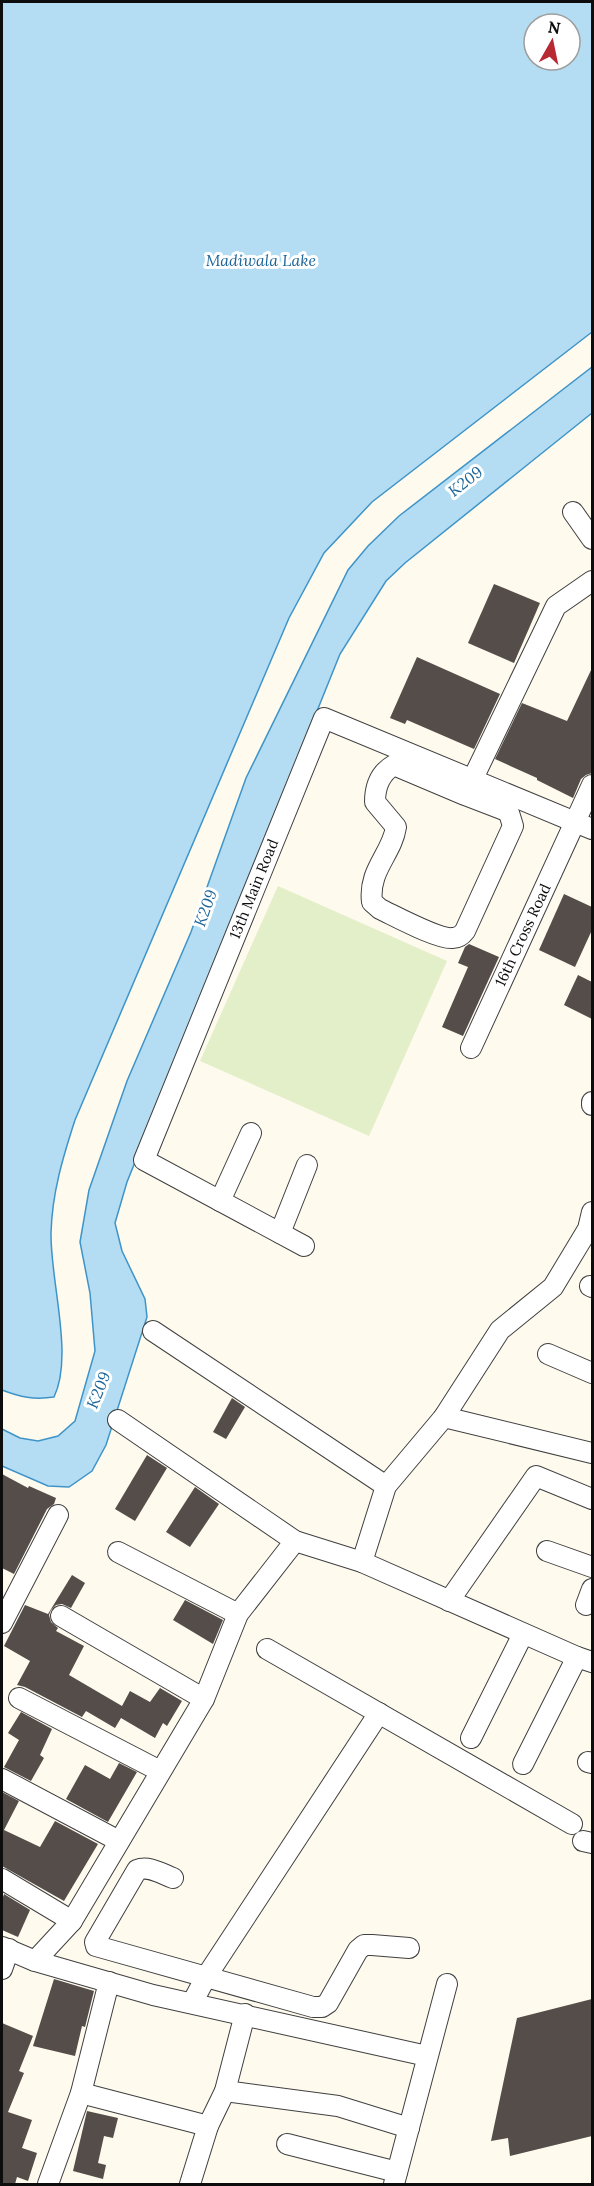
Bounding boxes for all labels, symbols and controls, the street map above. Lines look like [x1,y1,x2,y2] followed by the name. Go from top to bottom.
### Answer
[522,12,582,72] north arrow
[547,16,562,38] text: N
[206,250,317,270] water label: Madiwala Lake
[444,461,486,501] water label: K209
[225,836,282,942] street label: 13th Main Road
[490,880,555,989] street label: 16th Cross Road
[189,887,221,929] water label: K209
[82,1369,114,1411] water label: K209

